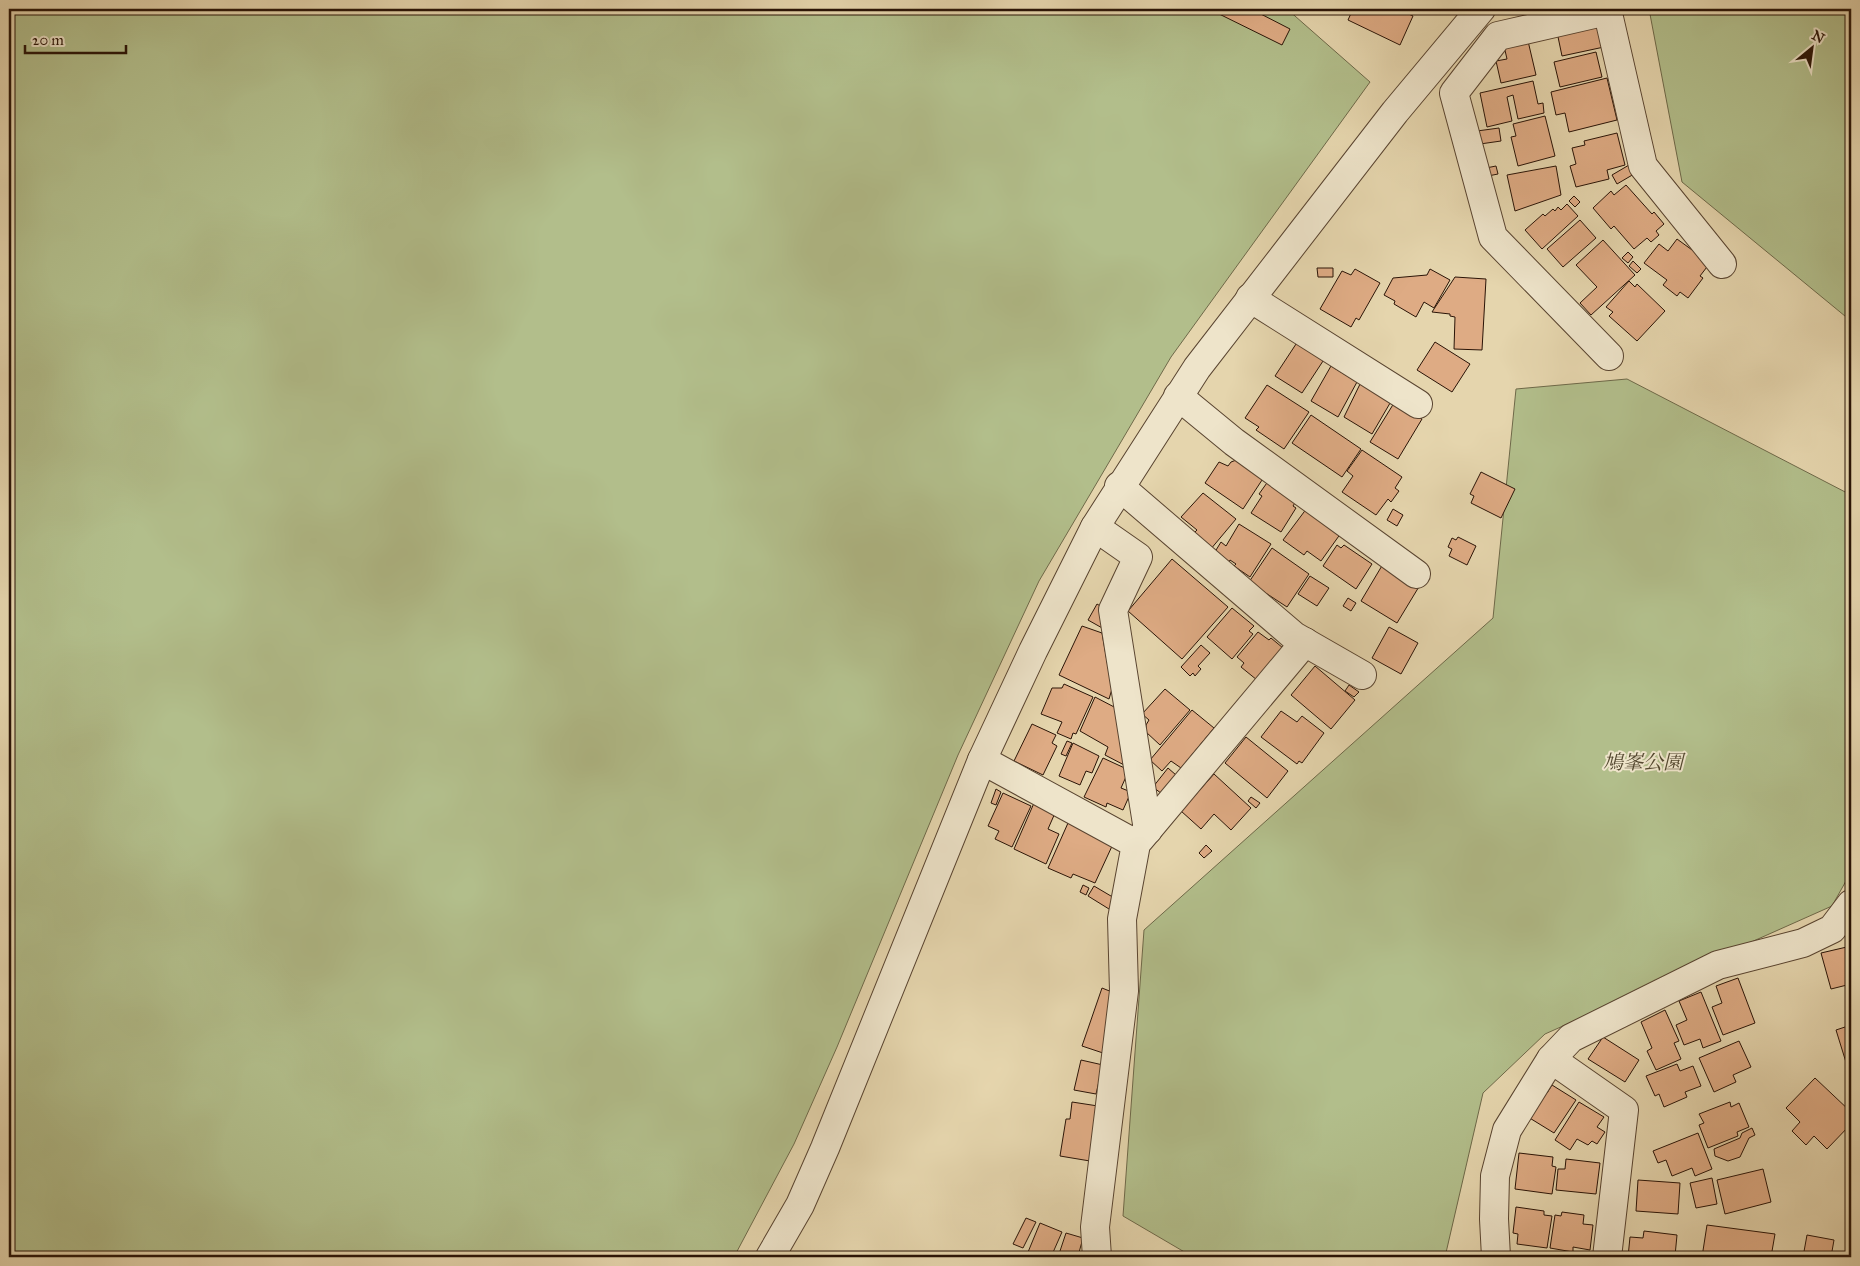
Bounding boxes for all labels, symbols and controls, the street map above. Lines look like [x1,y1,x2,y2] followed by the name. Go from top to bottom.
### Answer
[25,22,126,54] scale bar
[1788,22,1838,72] north arrow
[1809,27,1827,47] text: N
[32,31,64,49] text: 20 m
[1603,750,1686,774] park label: 鳩峯公園

